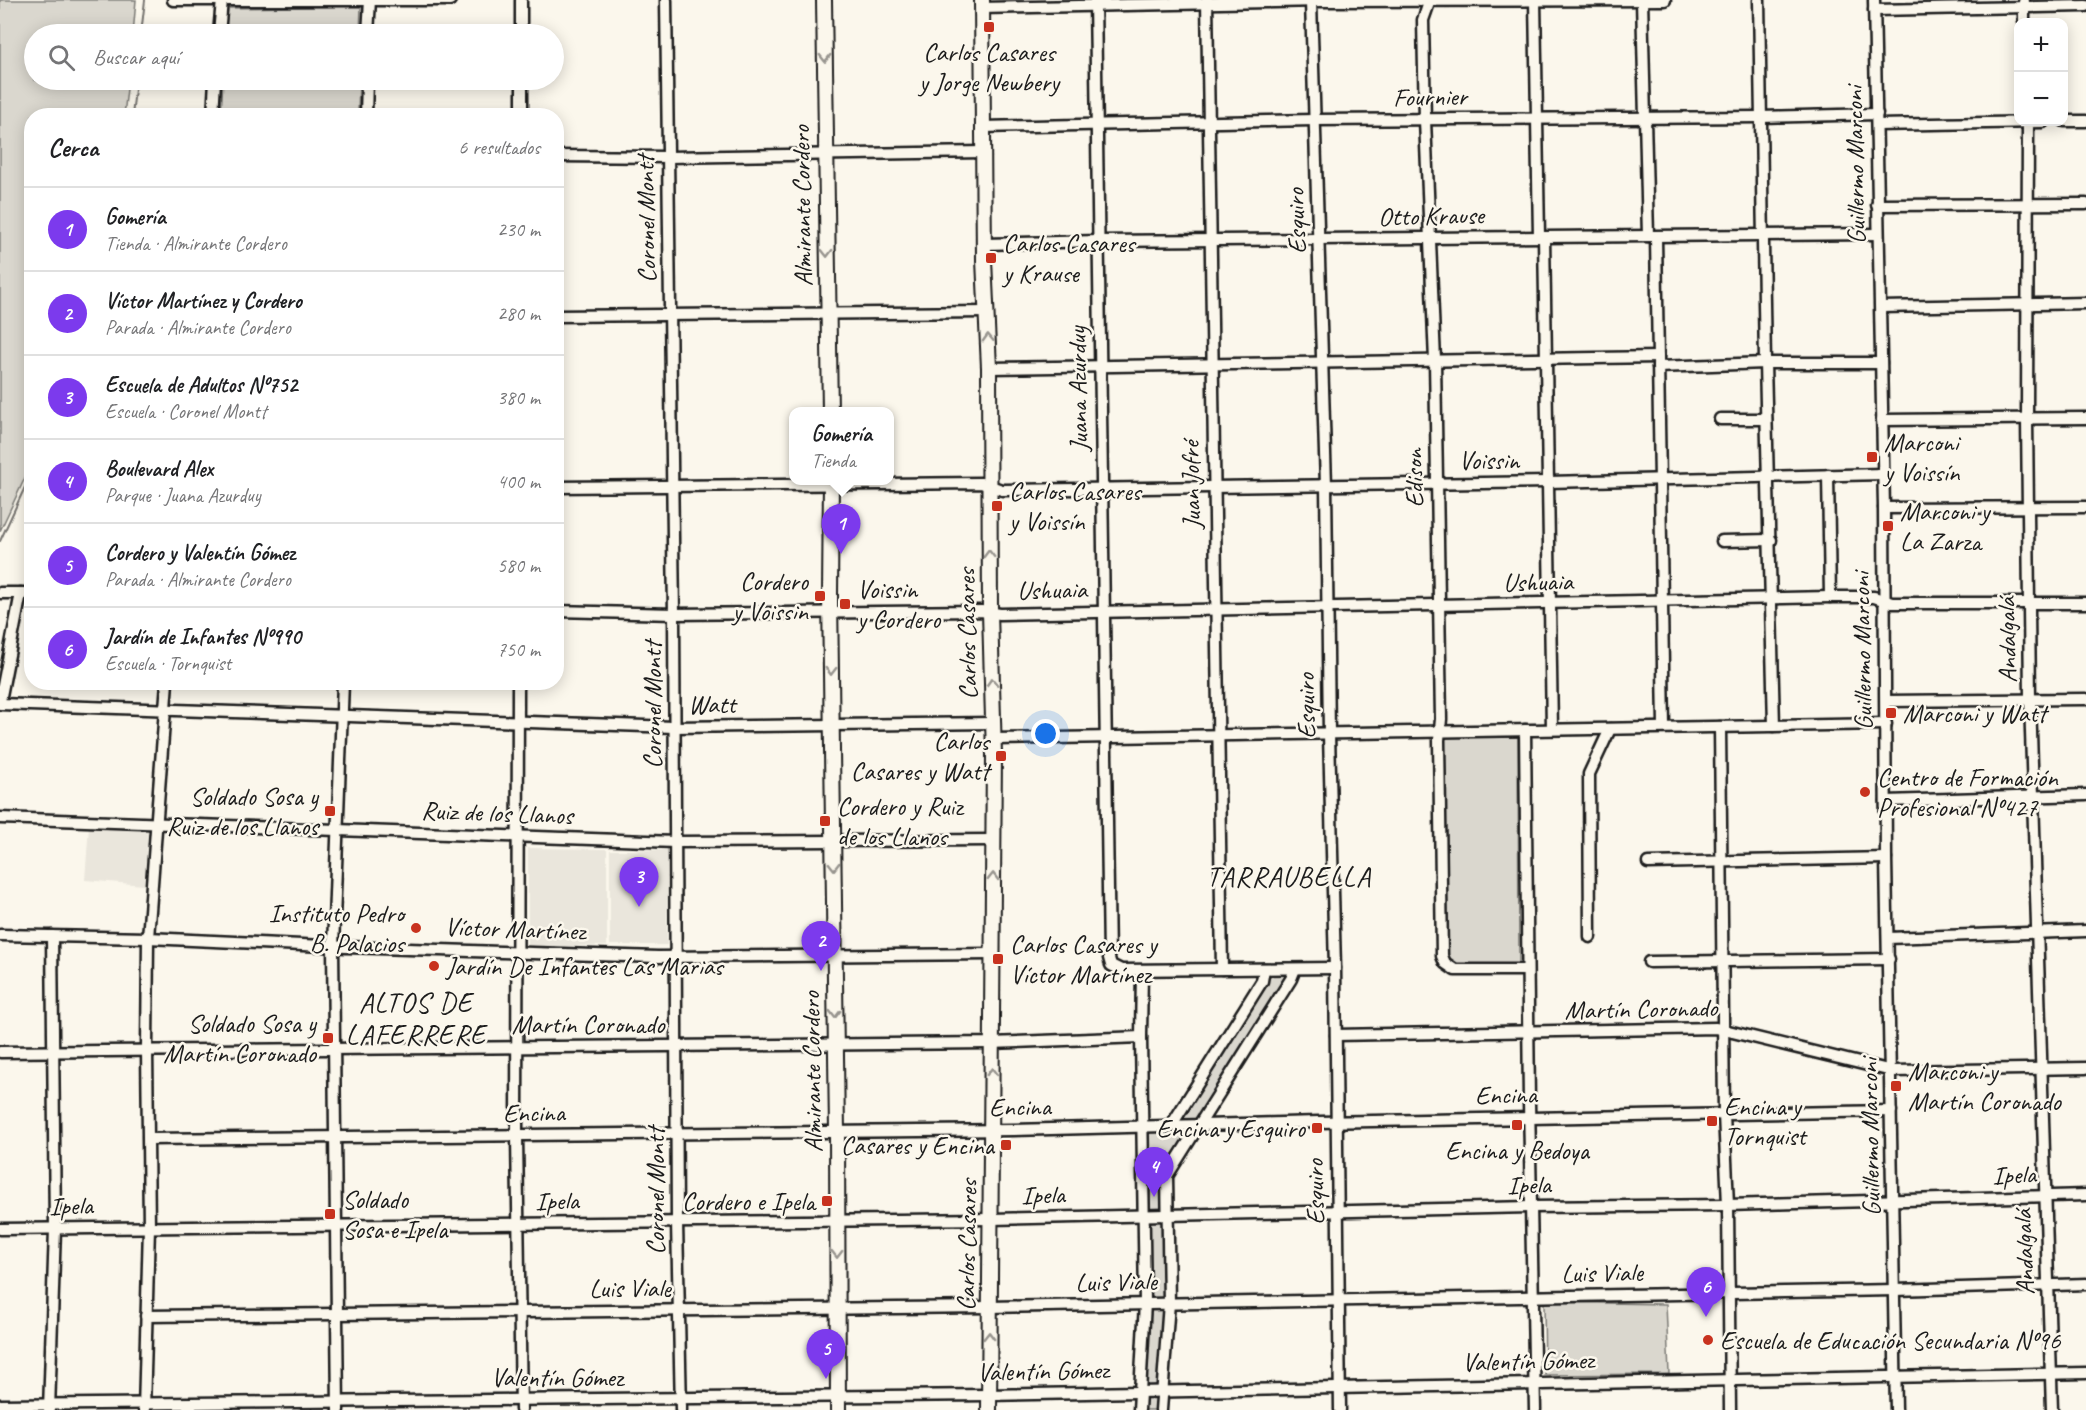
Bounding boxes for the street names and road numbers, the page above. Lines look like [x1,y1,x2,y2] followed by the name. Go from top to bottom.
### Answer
[1393,80,1470,114] street label: Fournier
[1837,82,1873,244] street label: Guillermo Marconi
[784,123,820,287] street label: Almirante Cordero
[628,152,664,283] street label: Coronel Montt
[1278,186,1314,254] street label: Esquiro
[1378,199,1487,233] street label: Otto Krause
[1060,324,1096,454] street label: Juana Azurduy
[1174,437,1208,531] street label: Juan Jofré
[1459,444,1520,477] street label: Voissin
[1397,447,1431,508] street label: Edison
[1503,565,1575,599] street label: Ushuaia
[949,566,985,700] street label: Carlos Casares
[1844,568,1880,730] street label: Guillermo Marconi
[1017,573,1089,607] street label: Ushuaia
[1990,594,2024,683] street label: Andalgalá
[636,638,669,769] street label: Coronel Montt
[1289,671,1323,739] street label: Esquiro
[688,688,738,721] street label: Watt
[421,794,575,832] street label: Ruiz de los Llanos
[444,910,589,948] street label: Víctor Martínez
[794,989,830,1153] street label: Almirante Cordero
[1564,991,1719,1027] street label: Martín Coronado
[512,1008,666,1041] street label: Martín Coronado
[1852,1054,1888,1216] street label: Guillermo Marconi
[1475,1078,1539,1112] street label: Encina
[989,1090,1053,1124] street label: Encina
[503,1096,567,1130] street label: Encina
[639,1124,672,1255] street label: Coronel Montt
[1298,1157,1332,1225] street label: Esquiro
[1992,1158,2038,1192] street label: Ipela
[1507,1168,1553,1202] street label: Ipela
[949,1177,985,1311] street label: Carlos Casares
[1021,1178,1067,1212] street label: Ipela
[535,1184,581,1218] street label: Ipela
[49,1189,95,1223] street label: Ipela
[2006,1206,2042,1295] street label: Andalgalá
[1561,1256,1645,1290] street label: Luis Viale
[1075,1265,1159,1299] street label: Luis Viale
[589,1272,672,1305] street label: Luis Viale
[1462,1343,1597,1379] street label: Valentín Gómez
[977,1353,1112,1389] street label: Valentín Gómez
[491,1361,626,1394] street label: Valentín Gómez

